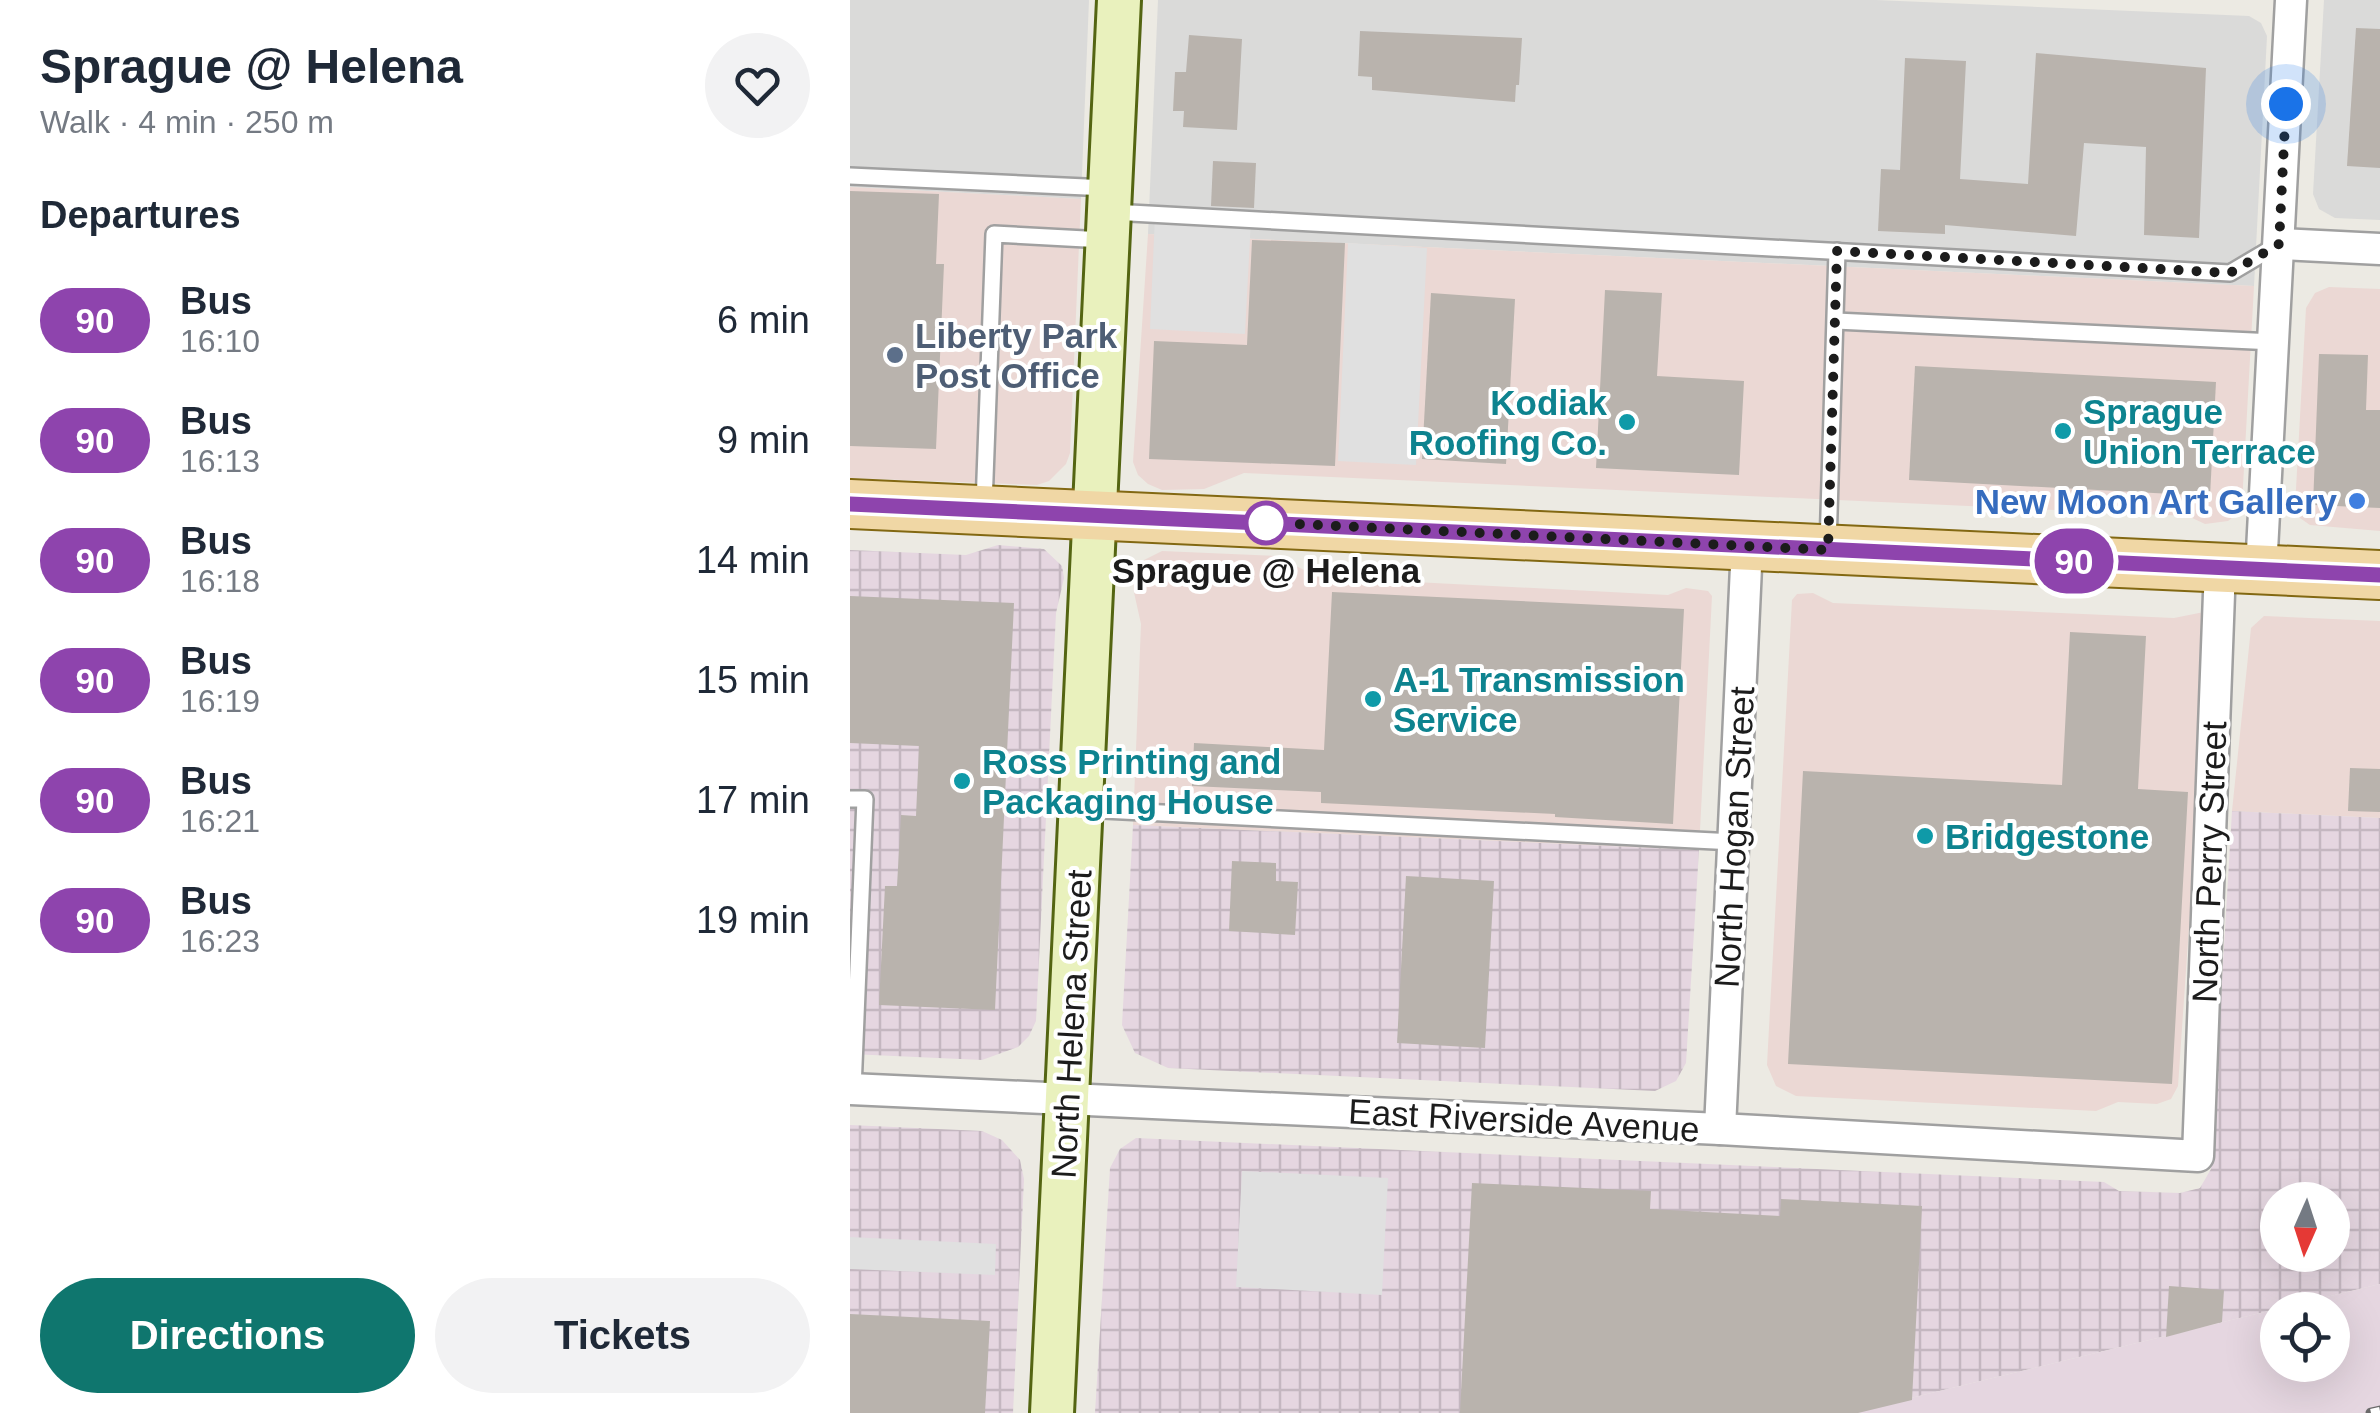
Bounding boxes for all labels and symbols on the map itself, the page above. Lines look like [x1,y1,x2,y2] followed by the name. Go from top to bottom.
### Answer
[2261,79,2311,129] your location
[915,316,1118,395] place label: Liberty Park Post Office
[884,344,906,366] marker: Liberty Park Post Office
[1409,383,1608,462] place label: Kodiak Roofing Co.
[2083,392,2316,471] place label: Sprague Union Terrace
[1616,411,1638,433] marker: Kodiak Roofing Co.
[2052,420,2074,442] marker: Sprague Union Terrace
[1975,482,2338,521] place label: New Moon Art Gallery
[2346,490,2368,512] marker: New Moon Art Gallery
[1245,502,1287,544] marker: Sprague @ Helena
[2029,528,2119,594] line badge: 90
[1112,551,1421,590] place label: Sprague @ Helena
[1393,660,1685,739] place label: A-1 Transmission Service
[1707,685,1761,989] street label: North Hogan Street
[1362,688,1384,710] marker: A-1 Transmission Service
[2185,720,2233,1004] street label: North Perry Street
[982,742,1281,821] place label: Ross Printing and Packaging House
[951,770,973,792] marker: Ross Printing and Packaging House
[1945,817,2149,856] place label: Bridgestone
[1914,825,1936,847] marker: Bridgestone
[1043,868,1099,1179] street label: North Helena Street
[1347,1091,1701,1149] street label: East Riverside Avenue
[2260,1182,2350,1272] north arrow

